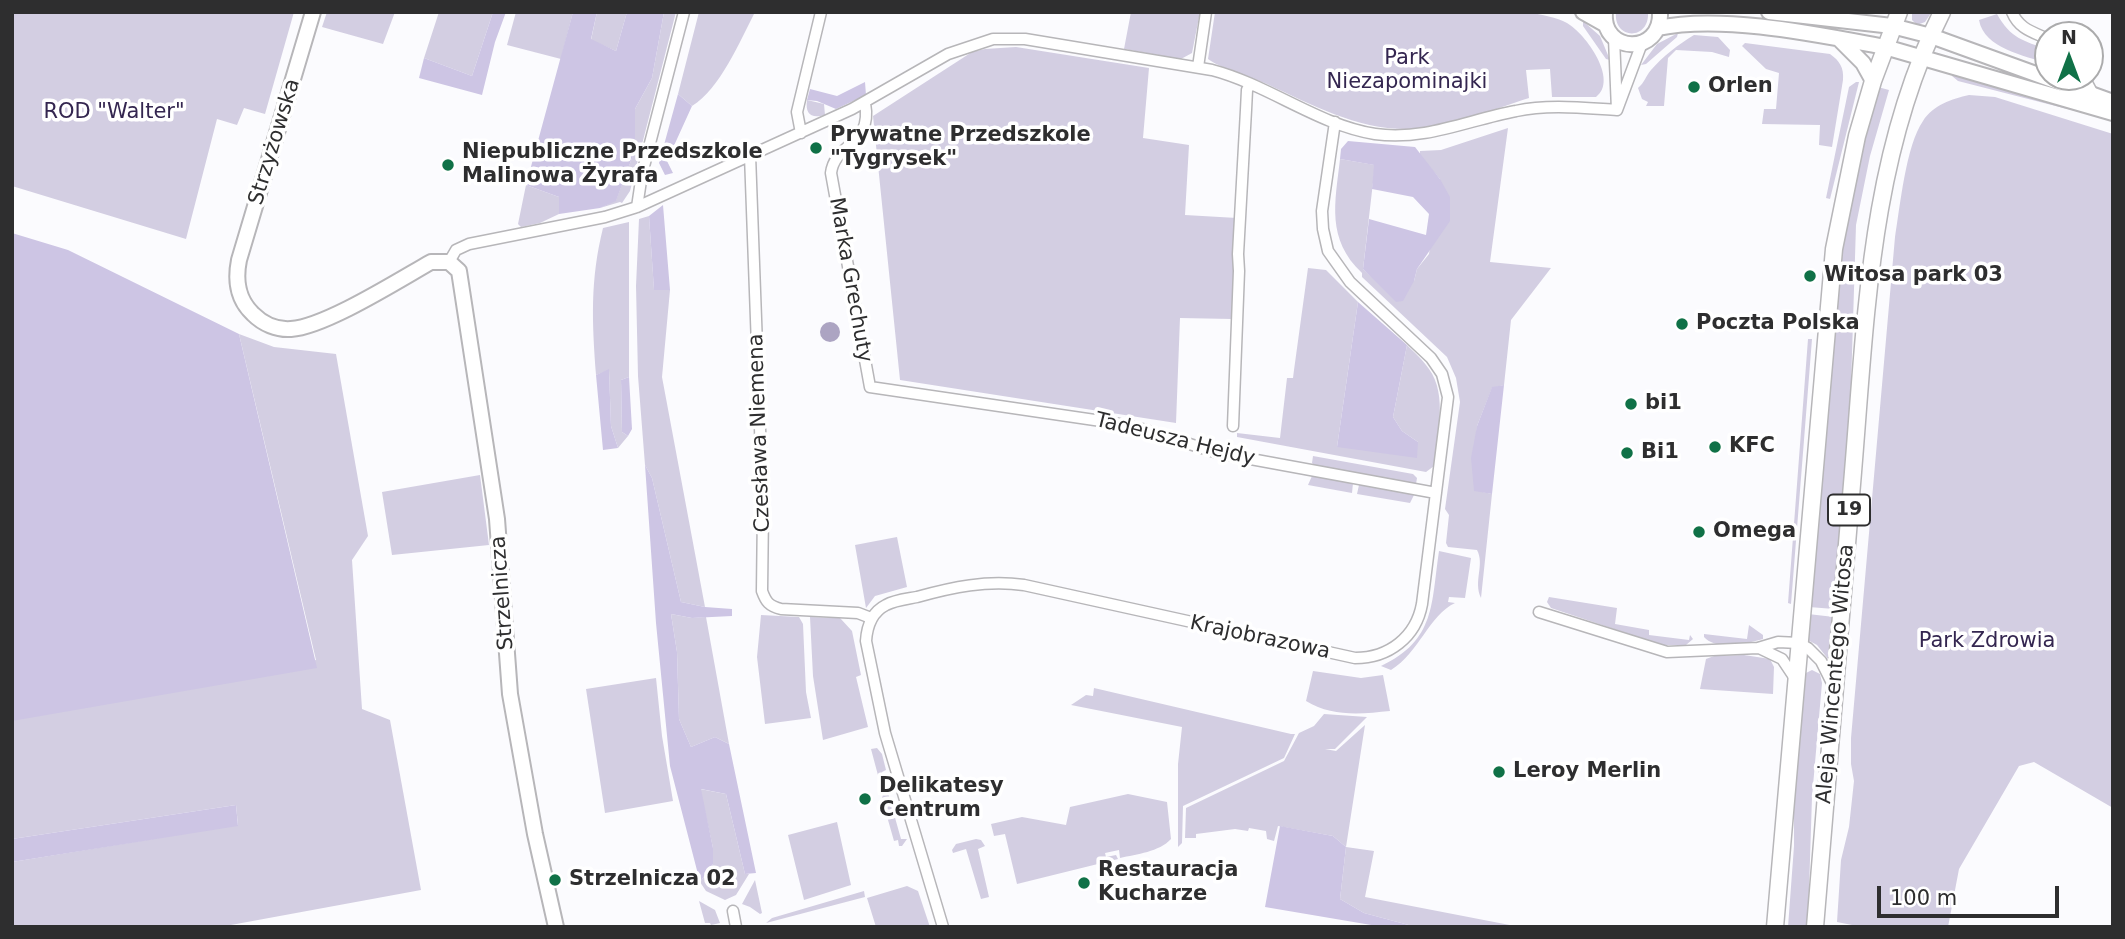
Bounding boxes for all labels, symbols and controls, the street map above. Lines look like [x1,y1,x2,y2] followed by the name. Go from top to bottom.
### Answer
[2034,21,2104,91] north arrow
[2061,26,2077,48] text: N
[1327,46,1487,96] park label: Park Niezapominajki
[1708,74,1773,100] place label: Orlen
[244,76,306,208] street label: Strzyżowska
[1686,79,1702,95] marker: Orlen
[43,100,185,126] park label: ROD "Walter"
[830,123,1091,173] place label: Prywatne Przedszkole "Tygrysek"
[462,140,763,190] place label: Niepubliczne Przedszkole Malinowa Żyrafa
[808,140,824,156] marker: Prywatne Przedszkole "Tygrysek"
[440,157,456,173] marker: Niepubliczne Przedszkole Malinowa Żyrafa
[823,196,877,364] street label: Marka Grechuty
[1824,263,2003,289] place label: Witosa park 03
[1802,268,1818,284] marker: Witosa park 03
[1696,311,1860,337] place label: Poczta Polska
[1674,316,1690,332] marker: Poczta Polska
[744,333,776,533] street label: Czesława Niemena
[1645,391,1682,417] place label: bi1
[1623,396,1639,412] marker: bi1
[1093,408,1257,472] street label: Tadeusza Hejdy
[1729,434,1775,460] place label: KFC
[1707,439,1723,455] marker: KFC
[1641,440,1679,466] place label: Bi1
[1619,445,1635,461] marker: Bi1
[1828,495,1870,526] road number: 19
[1713,519,1796,545] place label: Omega
[1691,524,1707,540] marker: Omega
[486,535,520,651] street label: Strzelnicza
[1812,543,1860,805] street label: Aleja Wincentego Witosa
[1188,611,1332,665] street label: Krajobrazowa
[1919,629,2055,655] park label: Park Zdrowia
[1513,759,1661,785] place label: Leroy Merlin
[1491,764,1507,780] marker: Leroy Merlin
[879,774,1004,824] place label: Delikatesy Centrum
[857,791,873,807] marker: Delikatesy Centrum
[1098,858,1238,908] place label: Restauracja Kucharze
[569,867,736,893] place label: Strzelnicza 02
[547,872,563,888] marker: Strzelnicza 02
[1880,872,2062,916] scale bar
[1076,875,1092,891] marker: Restauracja Kucharze
[1890,886,1957,910] text: 100 m

